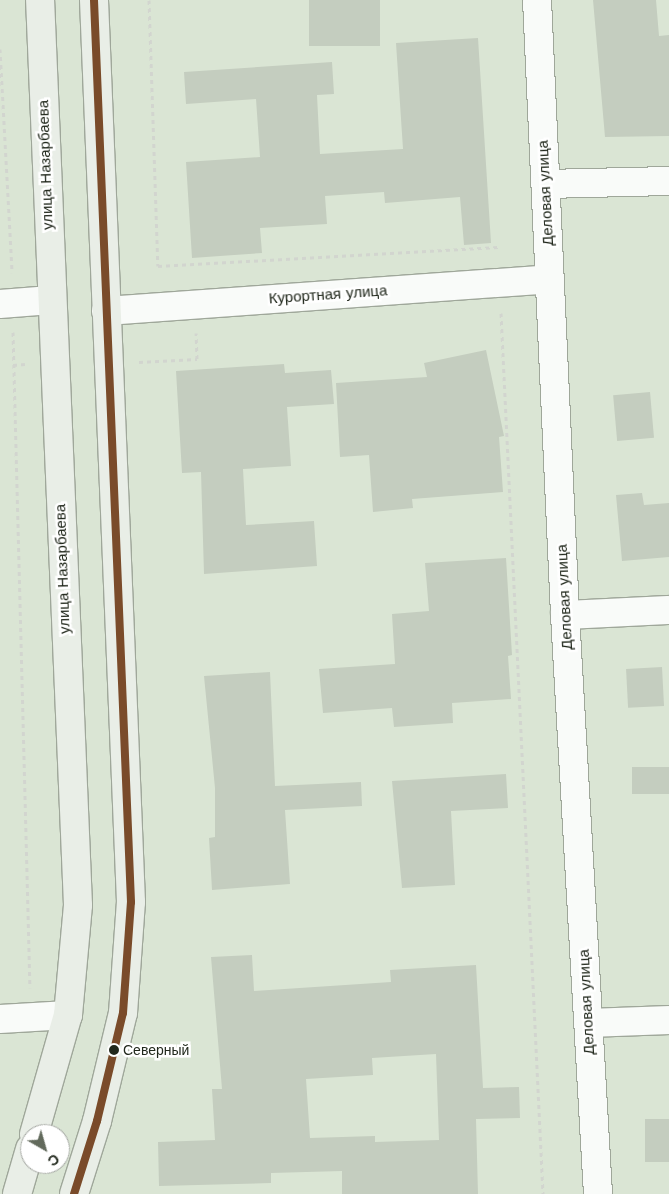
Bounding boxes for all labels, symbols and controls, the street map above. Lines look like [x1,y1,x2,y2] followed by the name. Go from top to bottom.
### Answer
[35,100,57,230] street label: улица Назарбаева
[534,140,558,246] street label: Деловая улица
[268,282,388,308] street label: Курортная улица
[52,504,74,634] street label: улица Назарбаева
[553,544,577,650] street label: Деловая улица
[575,949,599,1055] street label: Деловая улица
[123,1042,189,1058] place label: Северный
[109,1045,119,1055] marker: Северный
[20,1124,70,1174] north arrow
[45,1151,63,1169] text: С

